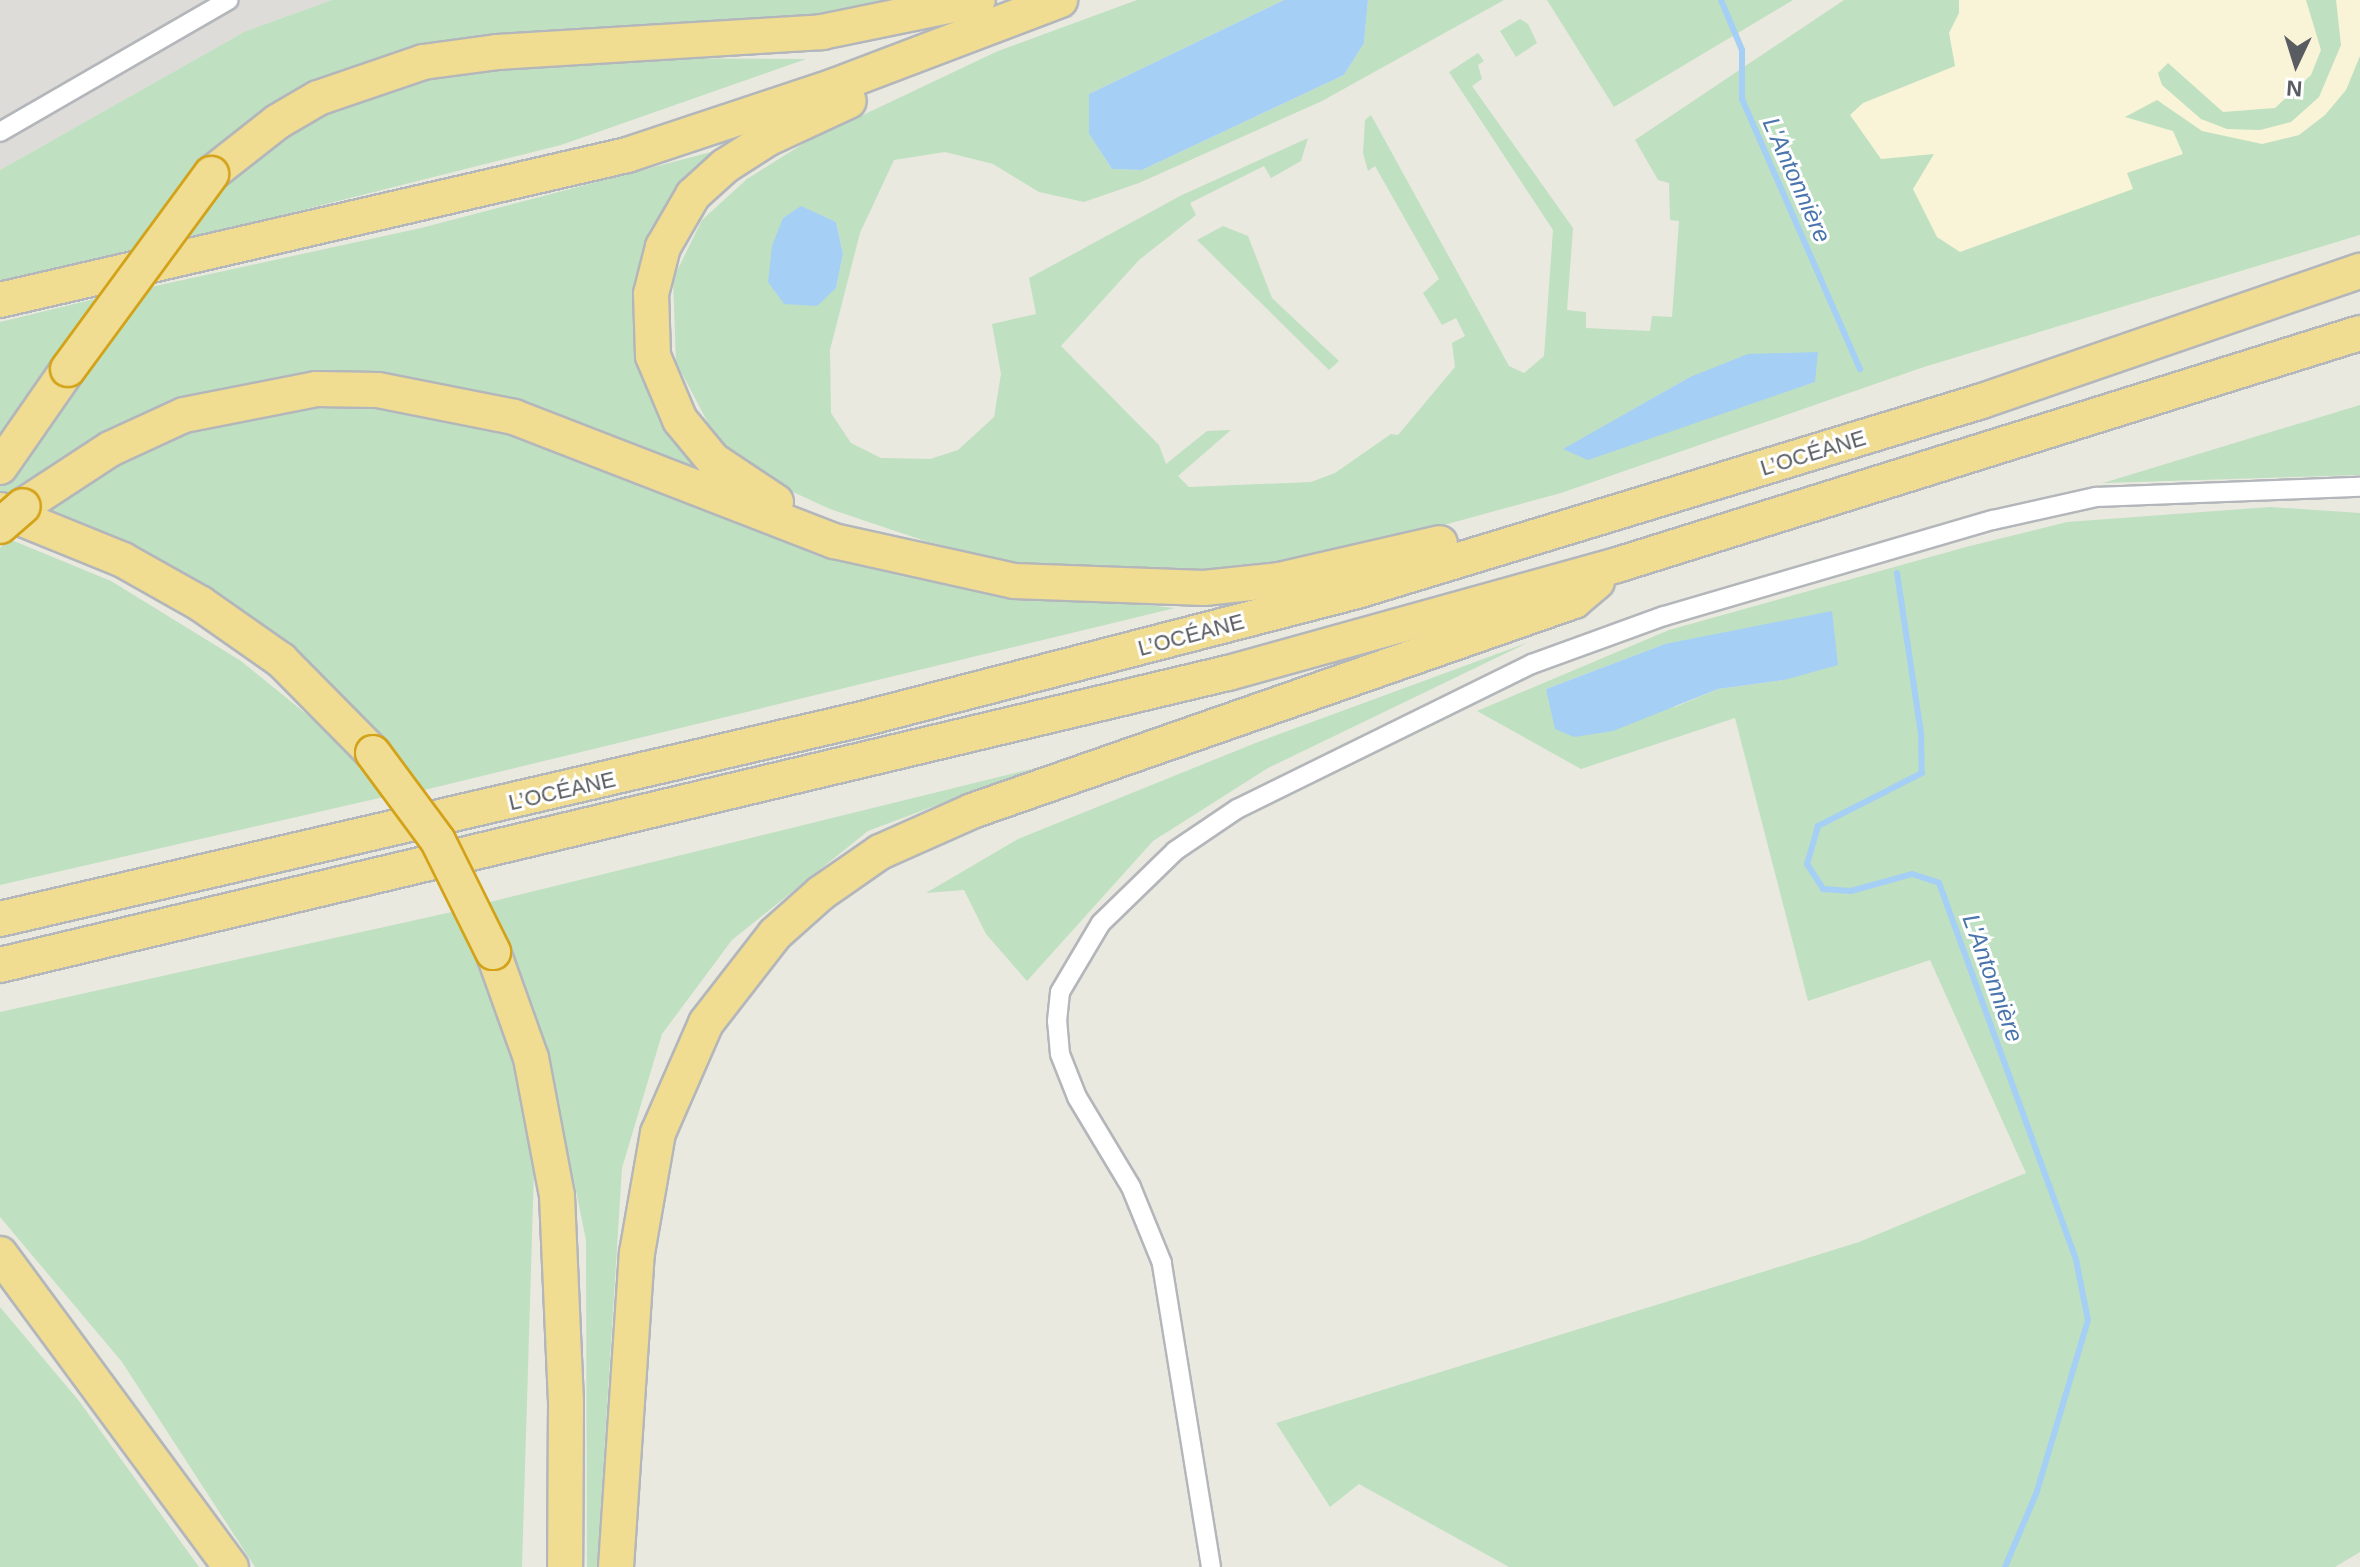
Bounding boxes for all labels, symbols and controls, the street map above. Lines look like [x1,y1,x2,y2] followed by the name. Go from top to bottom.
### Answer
[2256,24,2336,104] north arrow
[2286,75,2303,101] text: N
[1757,113,1837,247] water label: L'Antonnière
[1757,424,1869,482] street label: L’OCÉANE
[1135,608,1247,662] street label: L’OCÉANE
[506,766,618,816] street label: L’OCÉANE
[1957,910,2029,1046] water label: L'Antonnière

